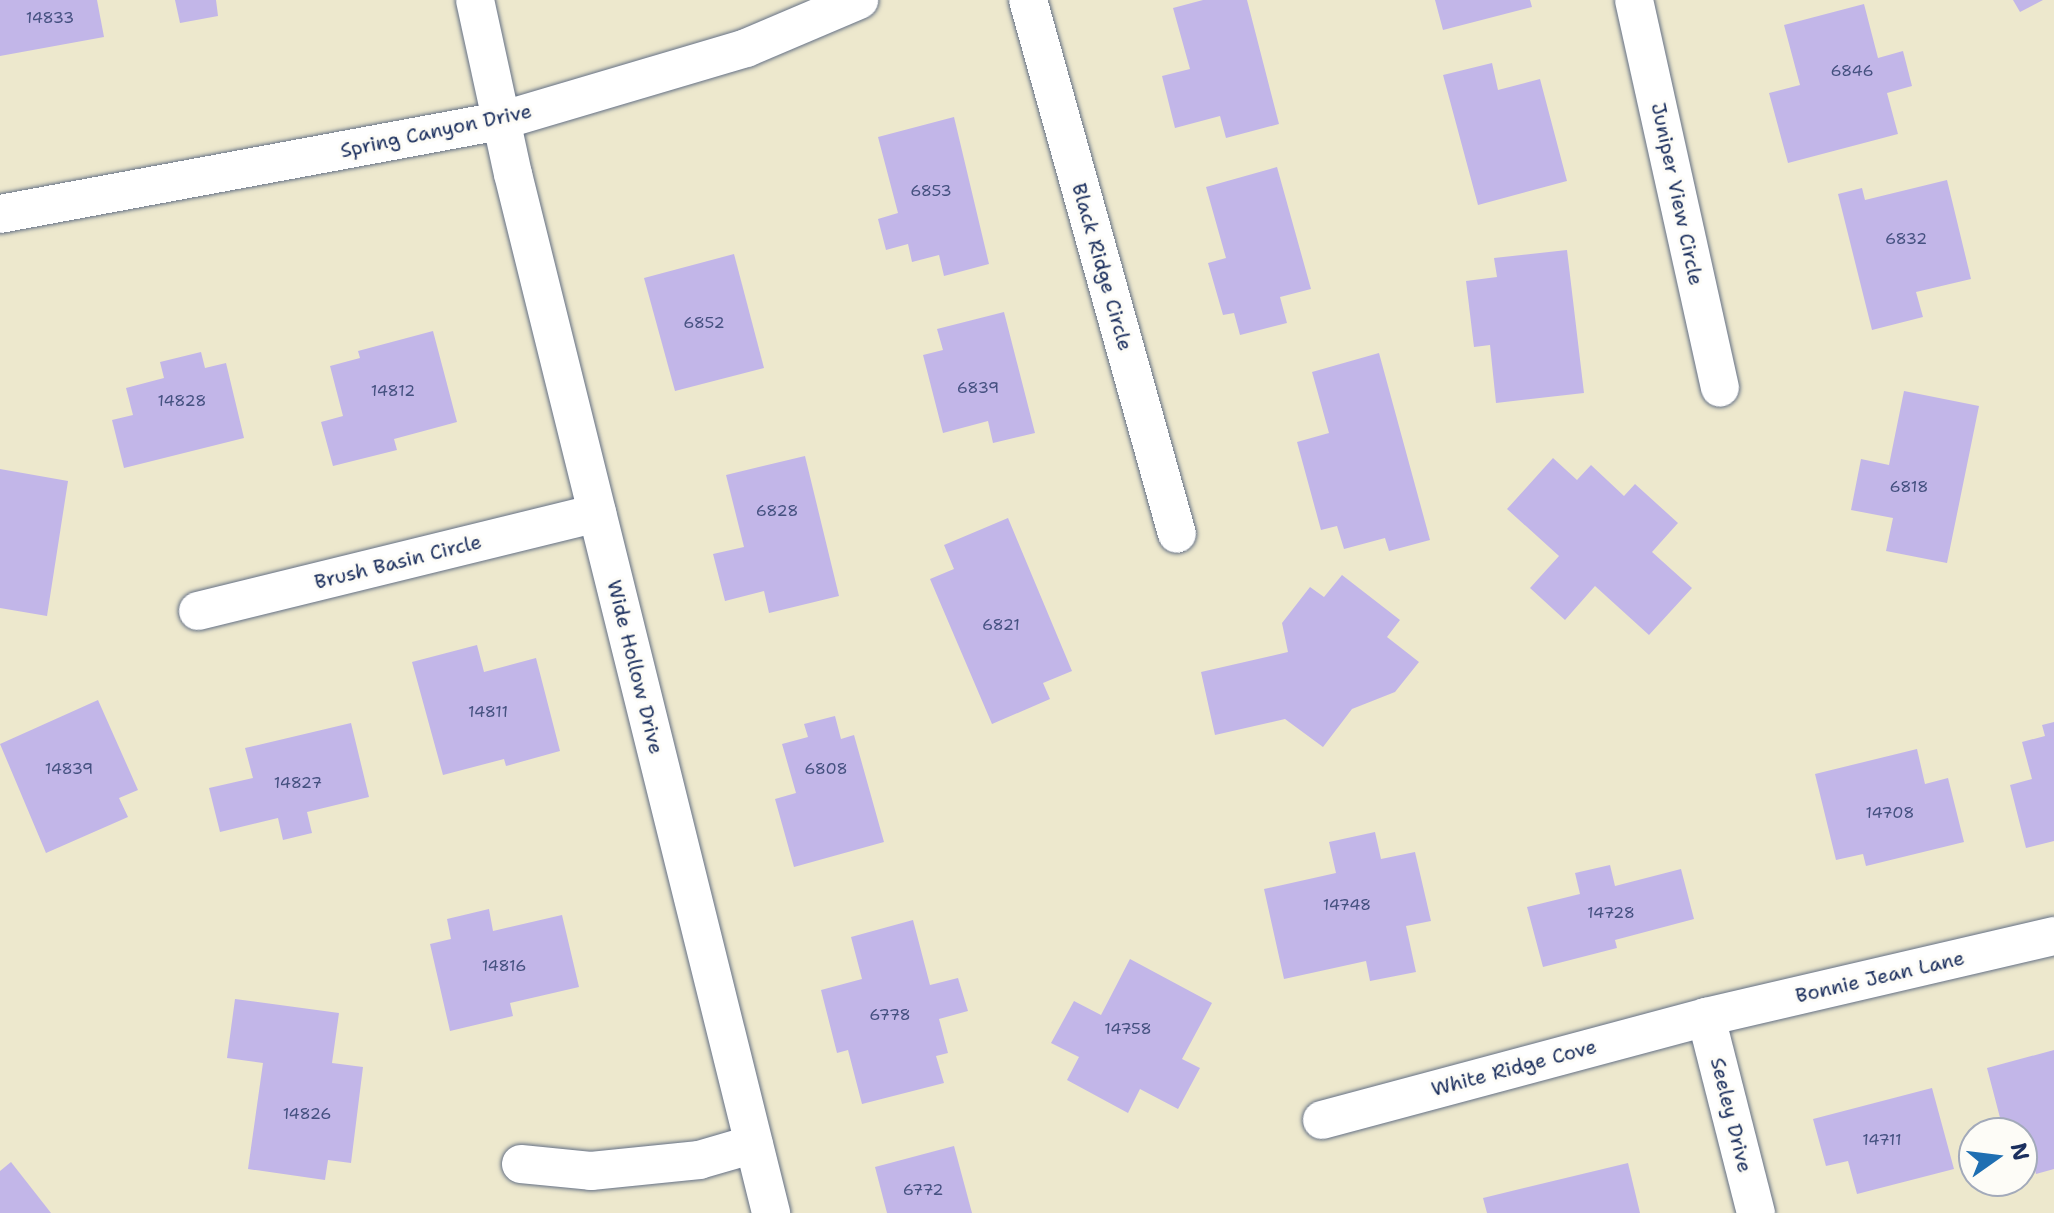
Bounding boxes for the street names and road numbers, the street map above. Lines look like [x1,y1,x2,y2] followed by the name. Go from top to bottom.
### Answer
[338,99,534,163] street label: Spring Canyon Drive
[1646,100,1708,288] street label: Juniper View Circle
[1067,180,1137,354] street label: Black Ridge Circle
[312,530,484,594] street label: Brush Basin Circle
[602,577,668,757] street label: Wide Hollow Drive
[1793,946,1967,1008] street label: Bonnie Jean Lane
[1429,1034,1599,1102] street label: White Ridge Cove
[1705,1055,1757,1175] street label: Seeley Drive

